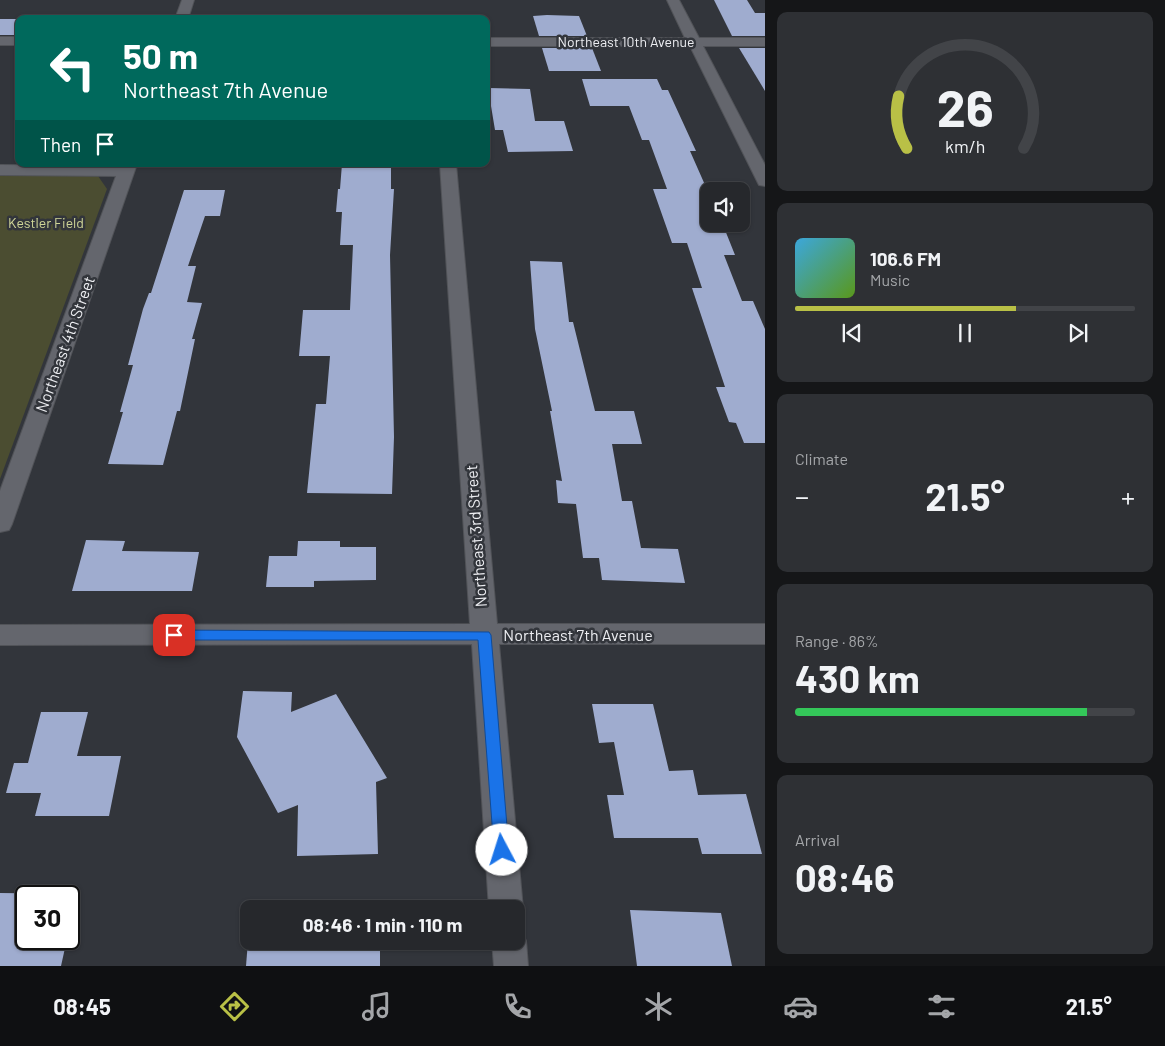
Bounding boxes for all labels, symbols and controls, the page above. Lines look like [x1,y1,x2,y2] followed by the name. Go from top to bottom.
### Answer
[558,33,694,50] street label: Northeast 10th Avenue
[123,34,198,76] text: 50 m
[40,35,105,100] icon: left
[936,75,994,137] text: 26
[123,76,328,102] text: Northeast 7th Avenue
[91,130,119,158] icon: arrive
[40,133,81,156] text: Then
[945,135,985,157] text: km/h
[700,182,750,232] map controls
[700,182,750,232] button: sound
[8,214,84,231] park label: Kestler Field
[870,247,941,270] text: 106.6 FM
[870,270,910,289] text: Music
[31,273,98,414] street label: Northeast 4th Street
[838,319,866,347] icon: previous
[951,319,979,347] icon: pause
[1064,319,1092,347] icon: next
[795,449,848,468] text: Climate
[461,464,490,608] street label: Northeast 3rd Street
[925,473,1005,519] text: 21.5°
[795,479,809,513] text: −
[1121,479,1135,513] text: +
[153,614,195,656] pin
[160,621,188,649] icon: arrive
[503,625,653,644] street label: Northeast 7th Avenue
[795,631,879,650] text: Range · 86%
[795,655,920,701] text: 430 km
[475,823,527,875] position arrow
[795,830,840,849] text: Arrival
[795,854,894,900] text: 08:46
[15,885,80,950] speed limit sign: 30
[303,913,462,936] text: 08:46 · 1 min · 110 m
[217,989,252,1024] icon: directions
[359,989,394,1024] icon: music
[500,989,535,1024] icon: phone
[641,989,676,1024] icon: climate
[783,989,818,1024] icon: car
[924,989,959,1024] icon: filters
[53,993,111,1019] text: 08:45
[1066,993,1112,1019] text: 21.5°

